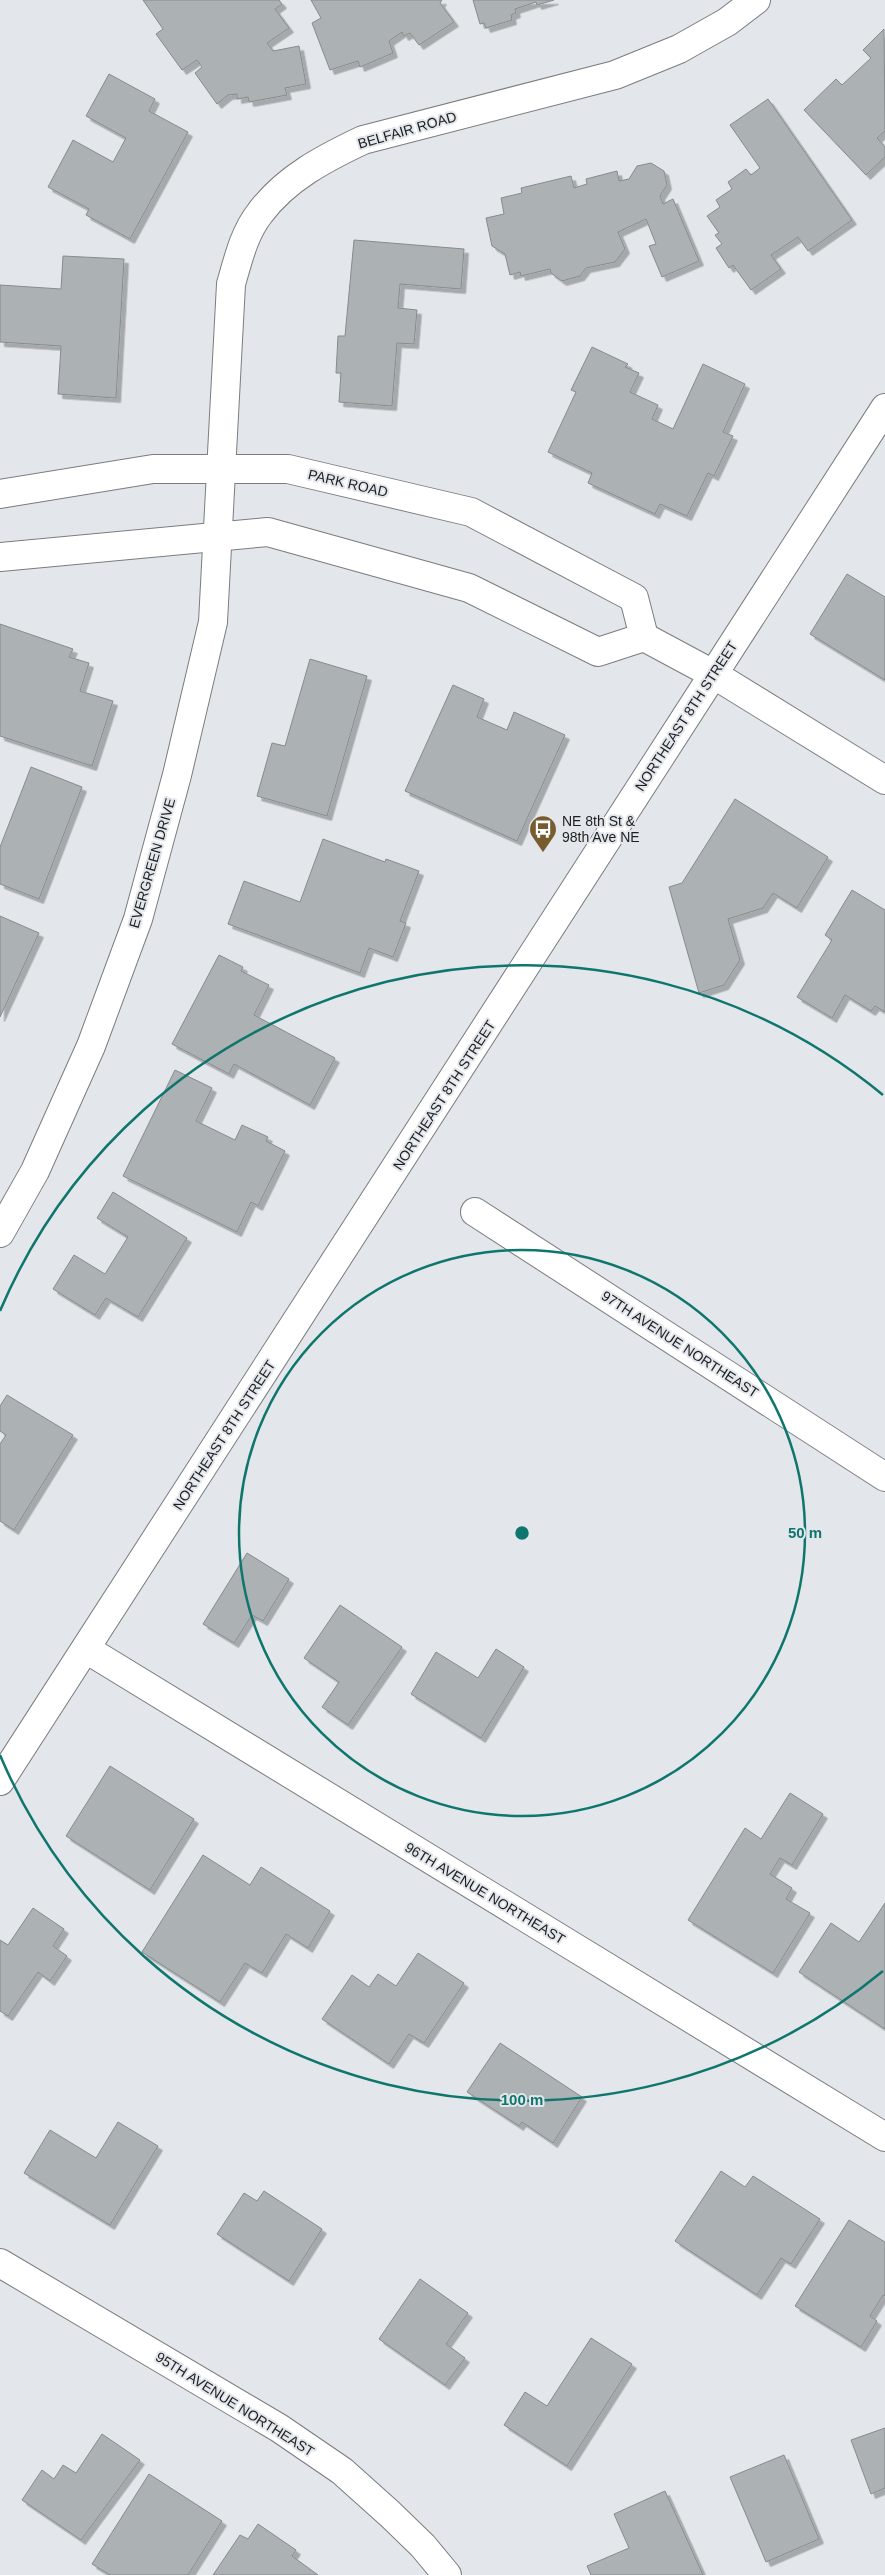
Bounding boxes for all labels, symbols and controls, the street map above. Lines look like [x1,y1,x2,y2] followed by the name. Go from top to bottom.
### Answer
[356,108,458,152] street label: BELFAIR ROAD
[307,466,389,500] street label: PARK ROAD
[632,638,741,794] street label: NORTHEAST 8TH STREET
[126,796,178,930] street label: EVERGREEN DRIVE
[562,813,640,845] place label: NE 8th St & 98th Ave NE
[528,814,558,853] bus stop icon: NE 8th St & 98th Ave NE
[390,1017,499,1173] street label: NORTHEAST 8TH STREET
[599,1287,762,1401] street label: 97TH AVENUE NORTHEAST
[170,1357,279,1513] street label: NORTHEAST 8TH STREET
[513,1524,531,1542] centre of rings
[788,1524,822,1541] text: 50 m
[402,1839,568,1947] street label: 96TH AVENUE NORTHEAST
[501,2091,543,2108] text: 100 m
[153,2349,318,2460] street label: 95TH AVENUE NORTHEAST

